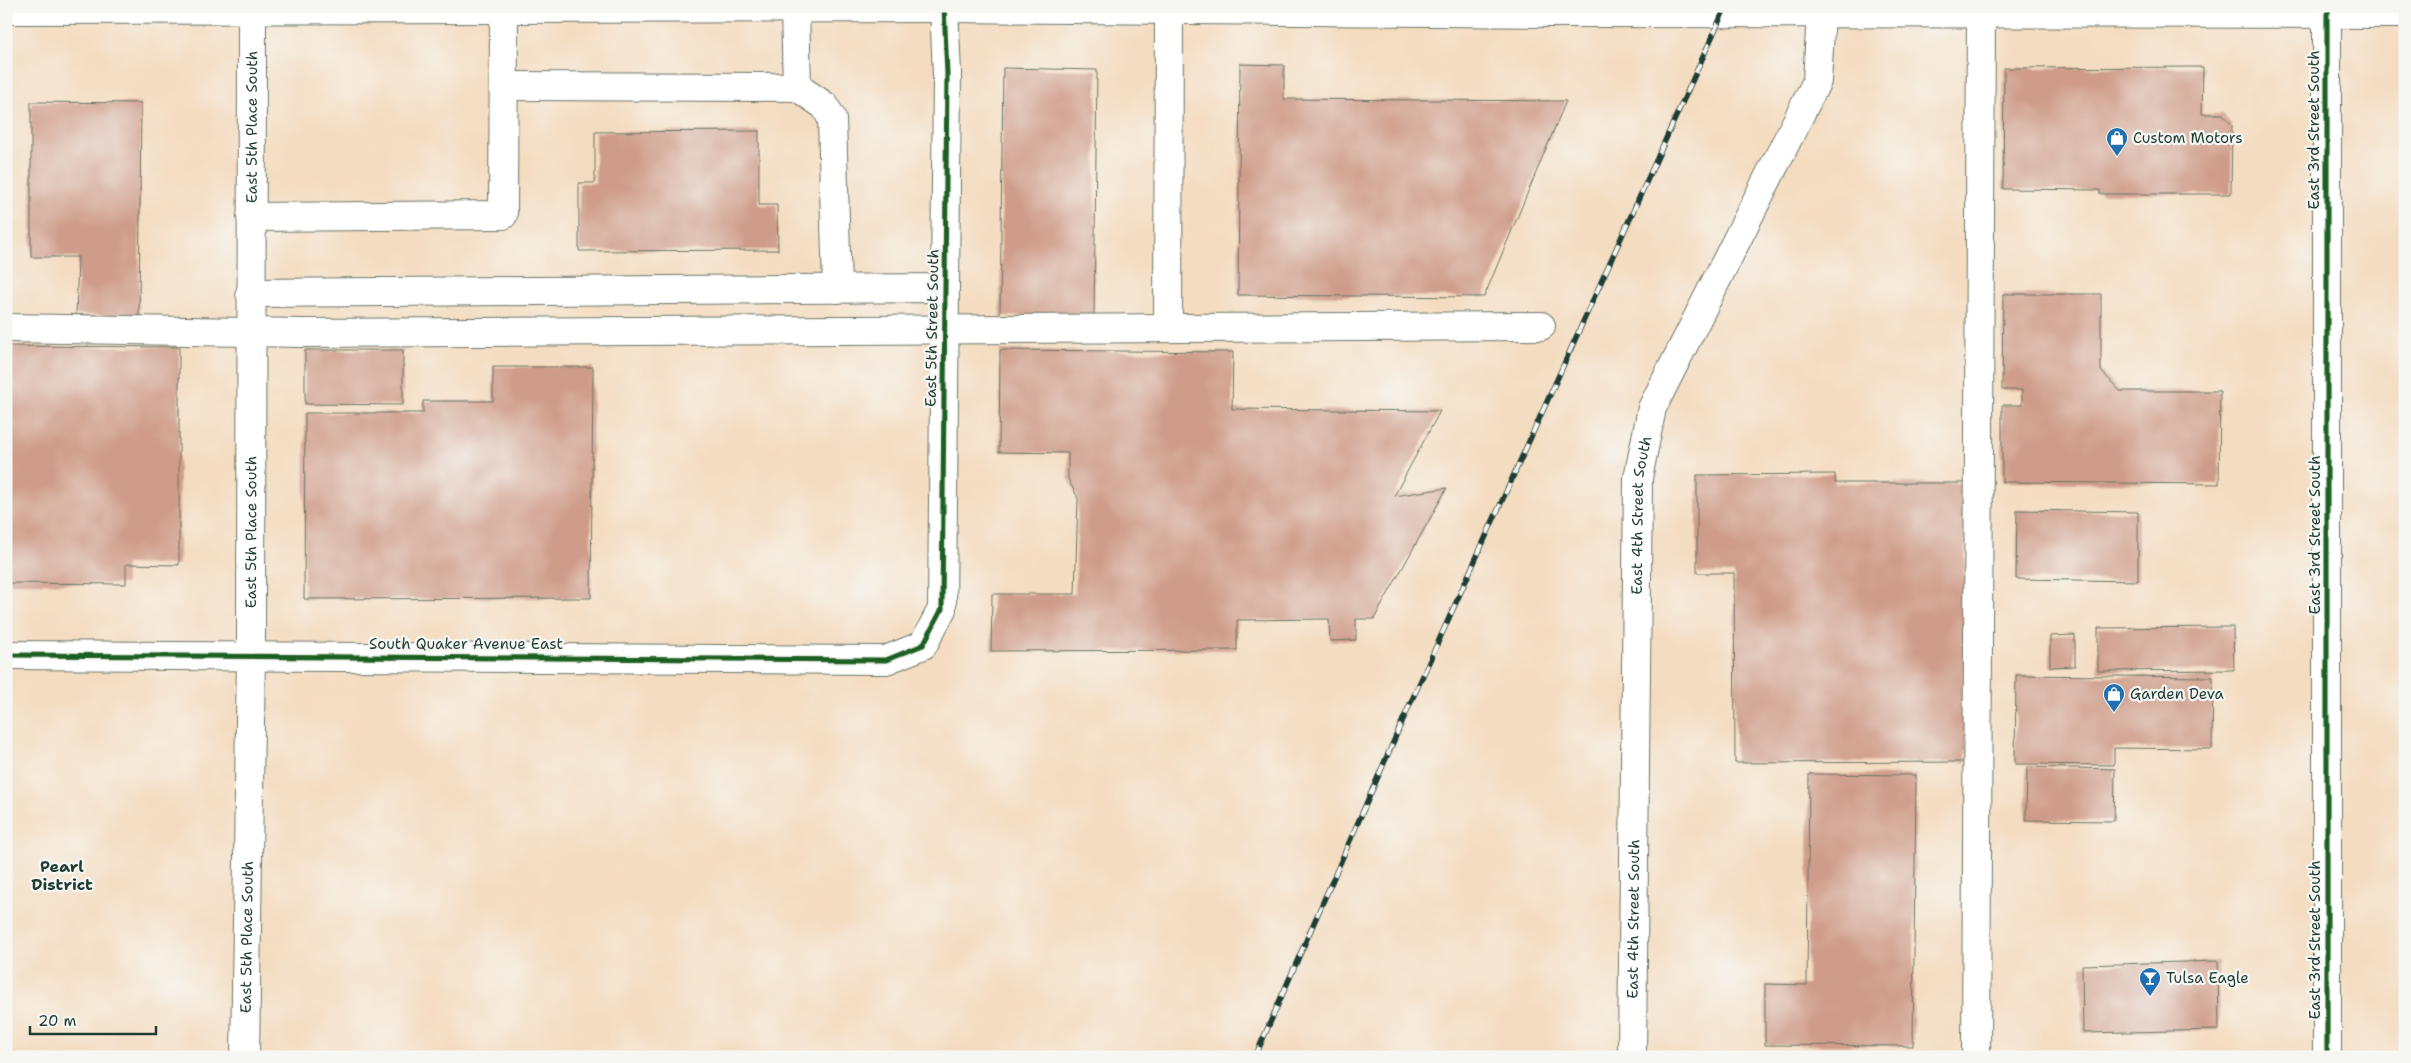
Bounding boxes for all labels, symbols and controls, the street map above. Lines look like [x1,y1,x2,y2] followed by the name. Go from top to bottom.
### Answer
[2304,50,2324,210] street label: East 3rd Street South
[242,51,262,203] street label: East 5th Place South
[2105,126,2129,157] shop icon: Custom Motors
[2133,128,2243,148] place label: Custom Motors
[921,249,943,407] street label: East 5th Street South
[1627,434,1656,595] street label: East 4th Street South
[2305,455,2325,615] street label: East 3rd Street South
[241,456,261,608] street label: East 5th Place South
[369,634,563,654] street label: South Quaker Avenue East
[2102,682,2126,713] shop icon: Garden Deva
[2130,684,2225,704] place label: Garden Deva
[1623,839,1644,999] street label: East 4th Street South
[31,856,93,895] district label: Pearl District
[2305,860,2325,1020] street label: East 3rd Street South
[236,861,258,1013] street label: East 5th Place South
[2138,966,2162,997] bar icon: Tulsa Eagle
[2166,968,2249,988] place label: Tulsa Eagle
[30,1003,156,1035] scale bar
[38,1011,77,1031] text: 20 m

